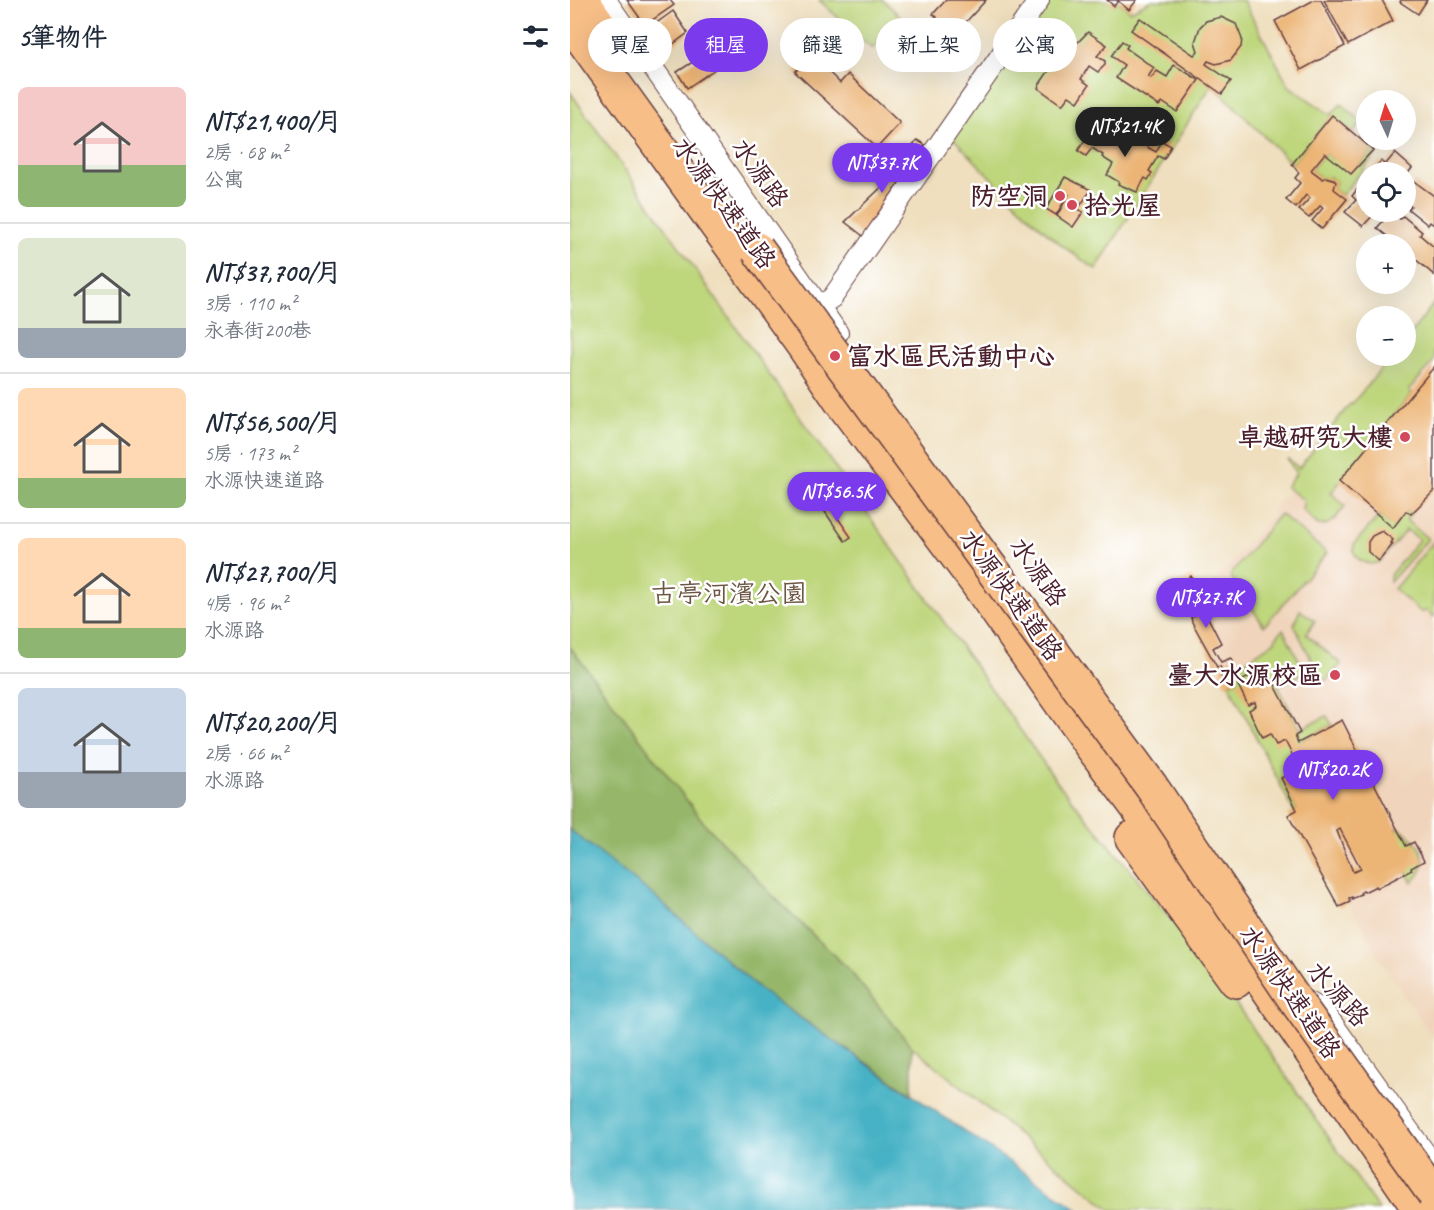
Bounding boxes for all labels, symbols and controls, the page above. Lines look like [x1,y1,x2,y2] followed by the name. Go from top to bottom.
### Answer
[588,18,672,72] chip: 買屋
[684,18,768,72] chip: 租屋
[780,18,864,72] chip: 篩選
[876,18,981,72] chip: 新上架
[993,18,1077,72] chip: 公寓
[519,20,552,53] icon: filters
[18,21,107,54] text: 5筆物件
[1356,90,1416,150] north arrow
[1356,90,1416,366] map controls
[204,105,342,138] text: NT$21,400/月
[1063,107,1187,158] pin: NT$21.4K
[66,111,138,183] icon: home
[1089,114,1161,139] text: NT$21.4K
[665,130,783,276] street label: 水源快速道路
[724,132,796,214] street label: 水源路
[204,140,287,165] text: 2房 · 68 m²
[820,143,944,194] pin: NT$37.7K
[846,150,918,175] text: NT$37.7K
[1356,162,1416,222] button: locate
[204,167,244,192] text: 公寓
[970,180,1048,213] place label: 防空洞
[1053,189,1067,203] marker: 防空洞
[1084,189,1162,222] place label: 拾光屋
[1065,198,1079,212] marker: 拾光屋
[1356,234,1416,294] button: +
[204,256,342,289] text: NT$37,700/月
[66,262,138,334] icon: home
[204,291,296,316] text: 3房 · 110 m²
[1356,306,1416,366] button: −
[204,318,311,343] text: 永春街200巷
[847,340,1055,373] place label: 富水區民活動中心
[828,349,842,363] marker: 富水區民活動中心
[204,406,342,439] text: NT$56,500/月
[66,412,138,484] icon: home
[1237,421,1393,454] place label: 卓越研究大樓
[1398,430,1412,444] marker: 卓越研究大樓
[204,441,296,466] text: 5房 · 173 m²
[204,468,324,493] text: 水源快速道路
[775,472,899,523] pin: NT$56.5K
[801,479,873,504] text: NT$56.5K
[952,522,1070,668] street label: 水源快速道路
[1002,531,1074,613] street label: 水源路
[204,556,342,589] text: NT$27,700/月
[66,562,138,634] icon: home
[651,577,807,610] park label: 古亭河濱公園
[1144,578,1268,629] pin: NT$27.7K
[1170,585,1242,610] text: NT$27.7K
[204,591,287,616] text: 4房 · 96 m²
[204,618,264,643] text: 水源路
[1167,659,1323,692] place label: 臺大水源校區
[1328,668,1342,682] marker: 臺大水源校區
[204,706,342,739] text: NT$20,200/月
[66,712,138,784] icon: home
[204,741,287,766] text: 2房 · 66 m²
[1271,750,1395,801] pin: NT$20.2K
[1297,757,1369,782] text: NT$20.2K
[204,768,264,793] text: 水源路
[1232,919,1348,1065] street label: 水源快速道路
[1300,954,1376,1034] street label: 水源路

